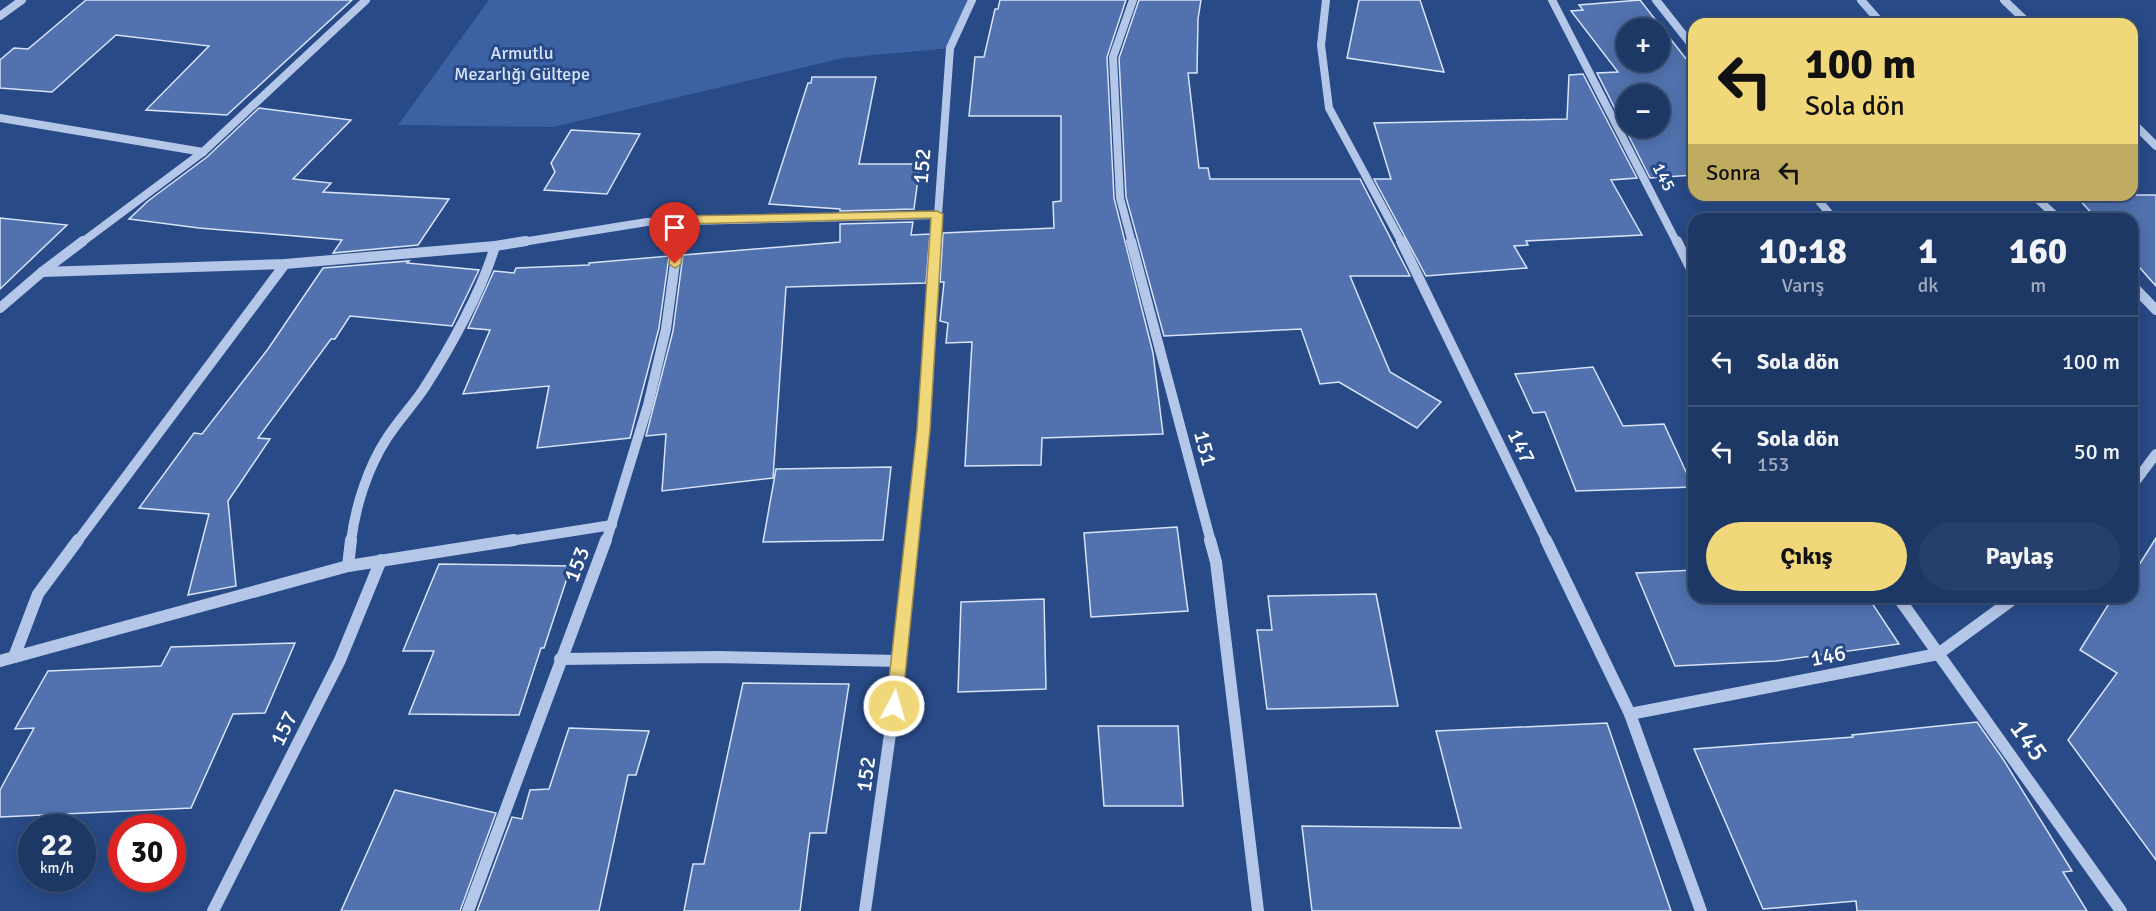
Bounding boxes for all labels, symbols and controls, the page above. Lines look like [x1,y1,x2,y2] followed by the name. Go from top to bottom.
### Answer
[1616,18,1670,138] map controls
[1616,18,1670,72] button: +
[1805,39,1916,90] text: 100 m
[454,42,590,85] park label: Armutlu Mezarlığı Gültepe
[1706,42,1784,120] icon: left
[1616,84,1670,138] button: −
[1805,90,1905,123] text: Sola dön
[906,147,936,185] street label: 152
[1773,156,1806,189] icon: left
[1648,159,1680,195] street label: 145
[1706,159,1761,186] text: Sonra
[649,202,700,264] pin
[658,211,691,244] icon: arrive
[1759,229,1847,274] text: 10:18
[1918,229,1938,274] text: 1
[2009,229,2067,274] text: 160
[1781,273,1824,298] text: Varış
[1918,273,1938,298] text: dk
[2030,273,2046,298] text: m
[1706,345,1739,378] icon: left
[1757,348,1839,375] text: Sola dön
[2062,348,2120,375] text: 100 m
[1502,424,1541,468] street label: 147
[1757,425,1839,452] text: Sola dön
[1188,427,1223,469] street label: 151
[1706,435,1739,468] icon: left
[2074,438,2120,465] text: 50 m
[1757,452,1789,477] text: 153
[1706,522,1907,591] button: Çıkış
[1919,522,2120,591] button: Paylaş
[557,543,595,586] street label: 153
[1808,639,1848,672] street label: 146
[862,674,926,738] position arrow
[264,706,303,750] street label: 157
[2002,713,2055,768] street label: 145
[850,755,881,794] street label: 152
[108,814,186,892] speed limit sign: 30
[41,827,73,864] text: 22
[40,859,74,877] text: km/h

